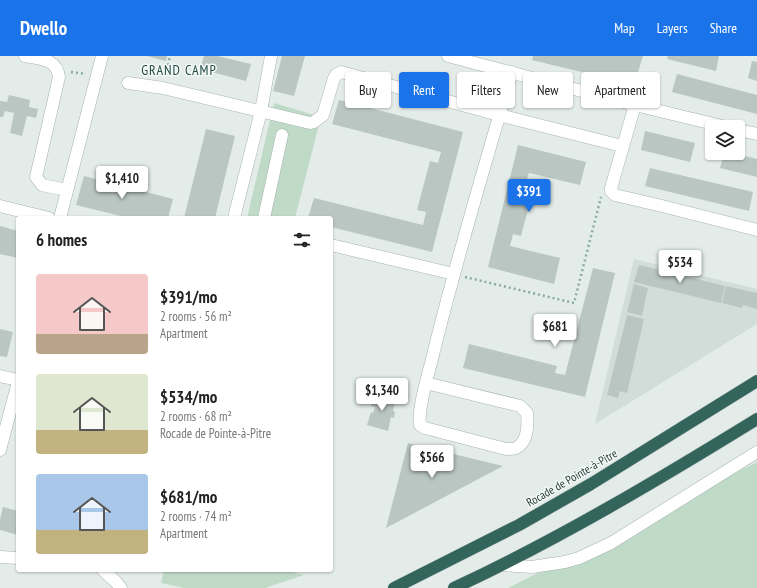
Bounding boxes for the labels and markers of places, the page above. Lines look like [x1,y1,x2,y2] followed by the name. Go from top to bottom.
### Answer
[89,166,155,200] pin: $1,410
[505,179,553,213] pin: $391
[656,250,704,284] pin: $534
[531,314,579,348] pin: $681
[349,378,415,412] pin: $1,340
[408,445,456,479] pin: $566

